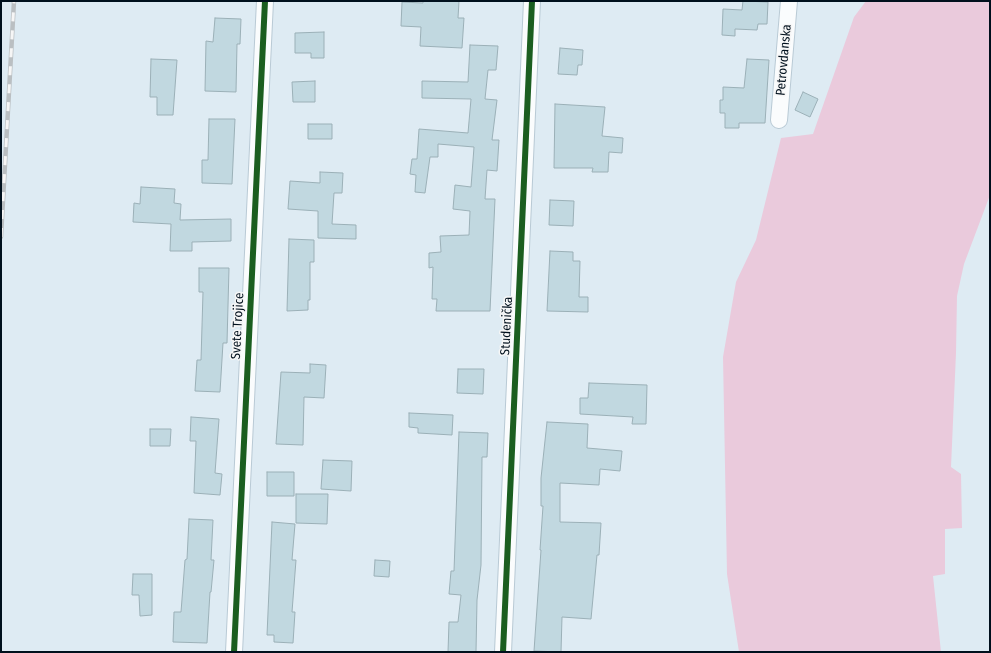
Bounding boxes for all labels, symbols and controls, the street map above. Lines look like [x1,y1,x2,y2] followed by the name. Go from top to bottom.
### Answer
[773,24,795,96] street label: Petrovdanska
[228,292,248,360] street label: Svete Trojice
[498,296,516,356] street label: Studenička

